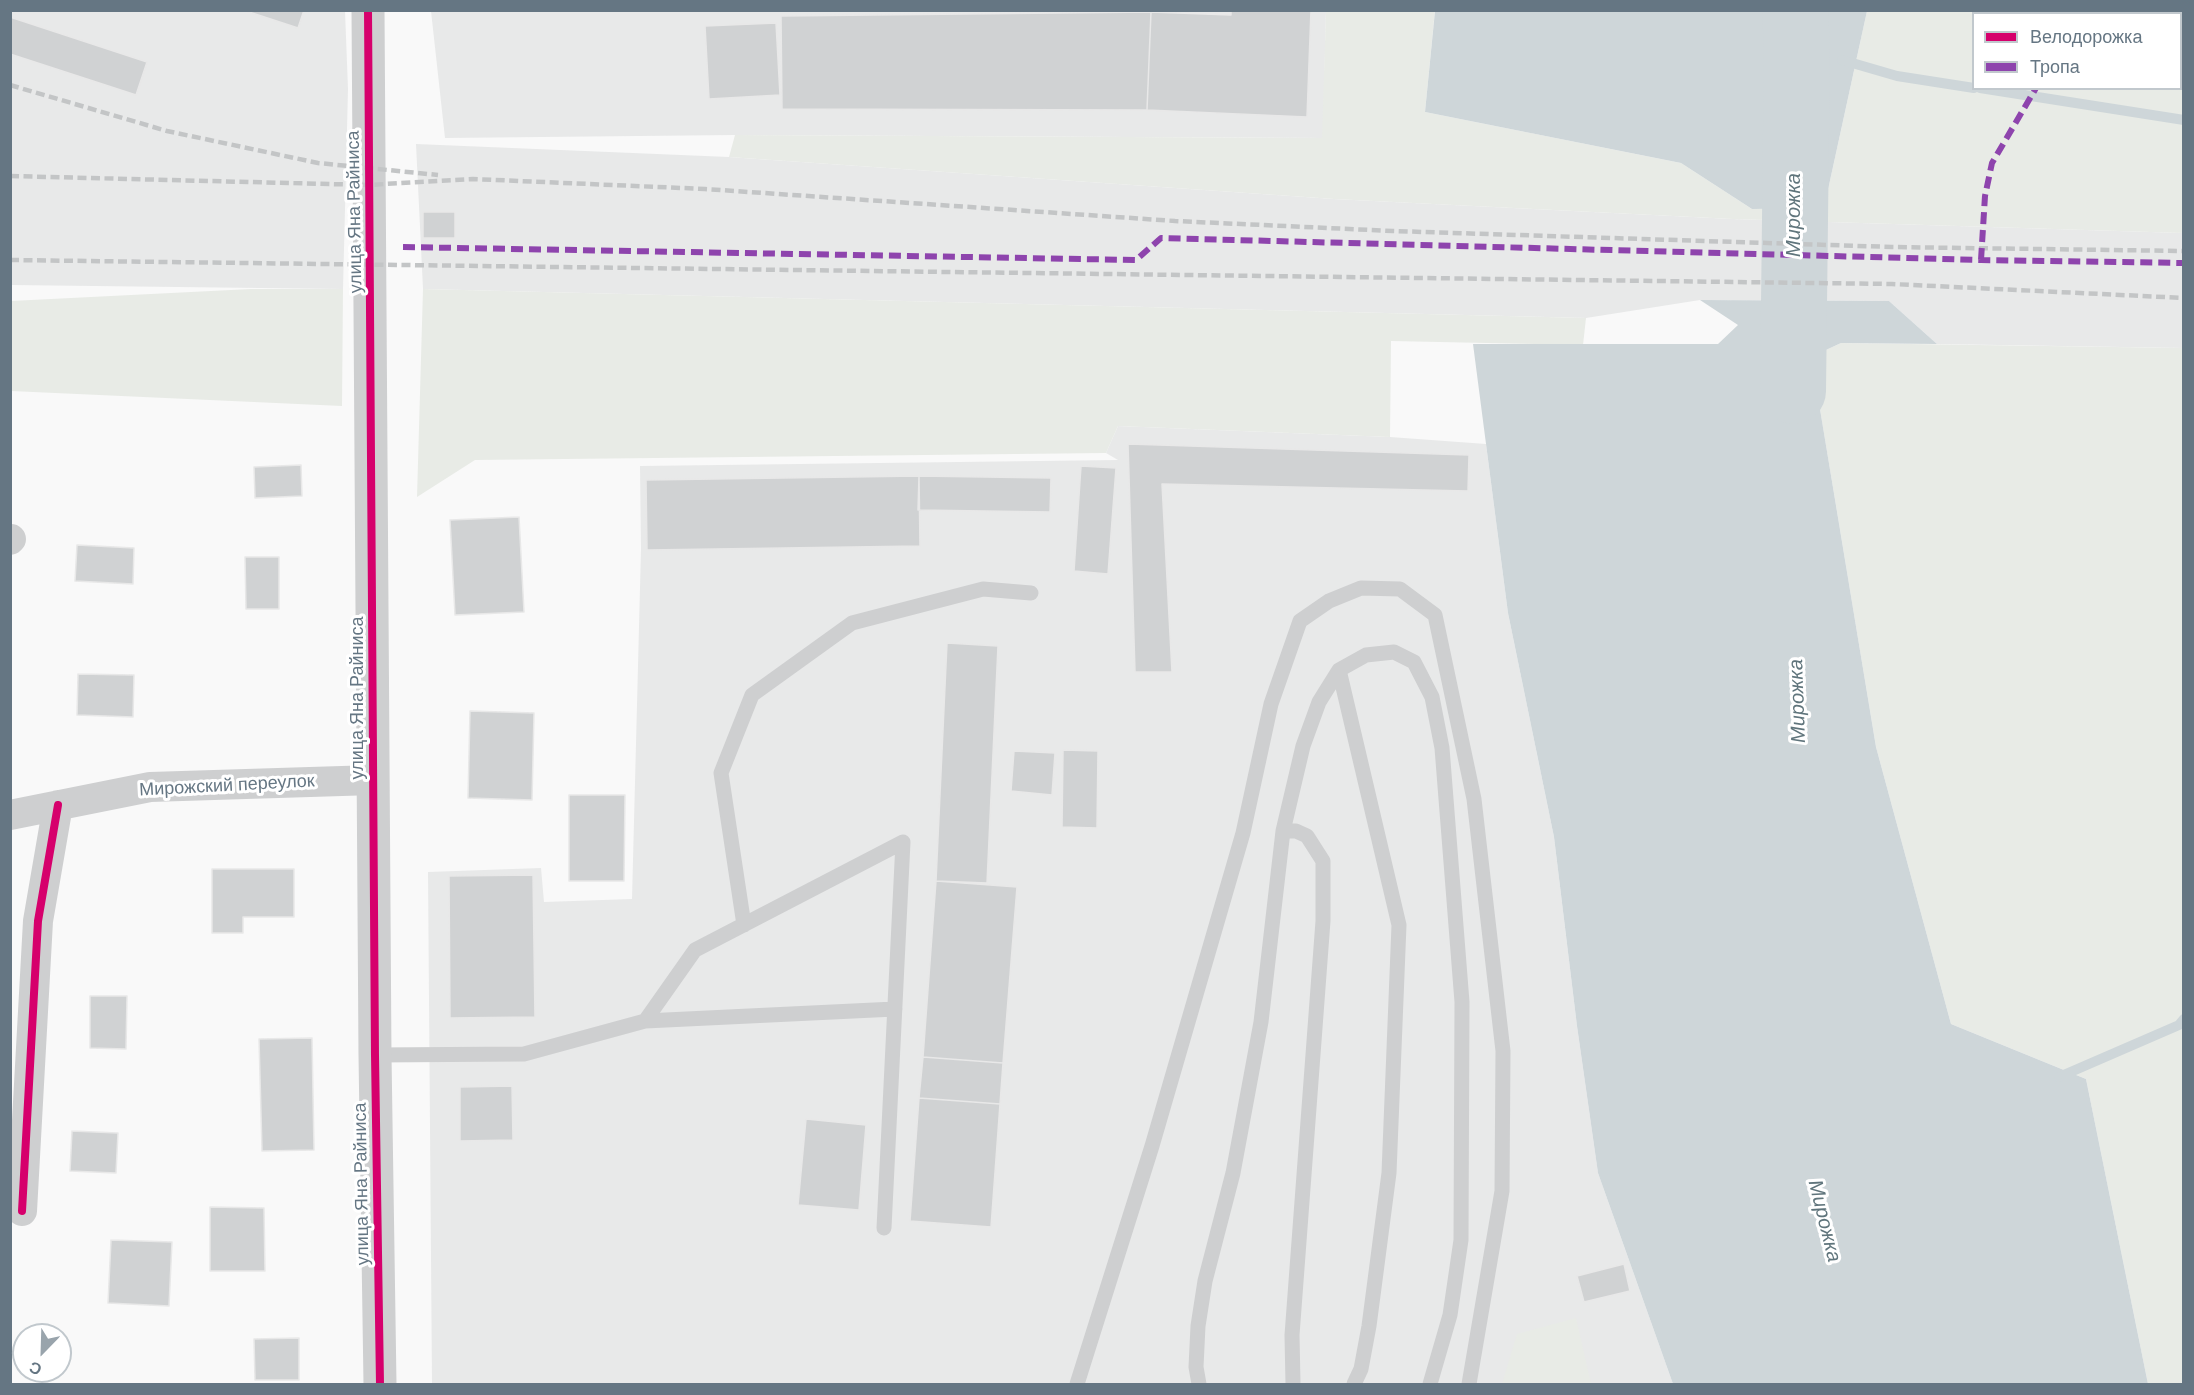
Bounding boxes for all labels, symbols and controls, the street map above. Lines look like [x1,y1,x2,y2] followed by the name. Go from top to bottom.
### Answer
[1972,12,2182,90] legend
[2030,27,2142,47] text: Велодорожка
[2030,57,2080,77] text: Тропа
[343,130,367,294] street label: улица Яна Райниса
[1782,173,1806,257] water label: Мирожка
[347,617,369,779] street label: улица Яна Райниса
[1785,659,1811,743] water label: Мирожка
[139,771,315,801] street label: Мирожский переулок
[350,1102,374,1266] street label: улица Яна Райниса
[1802,1177,1846,1265] water label: Мирожка
[12,1323,72,1383] north arrow
[27,1358,44,1378] text: С

